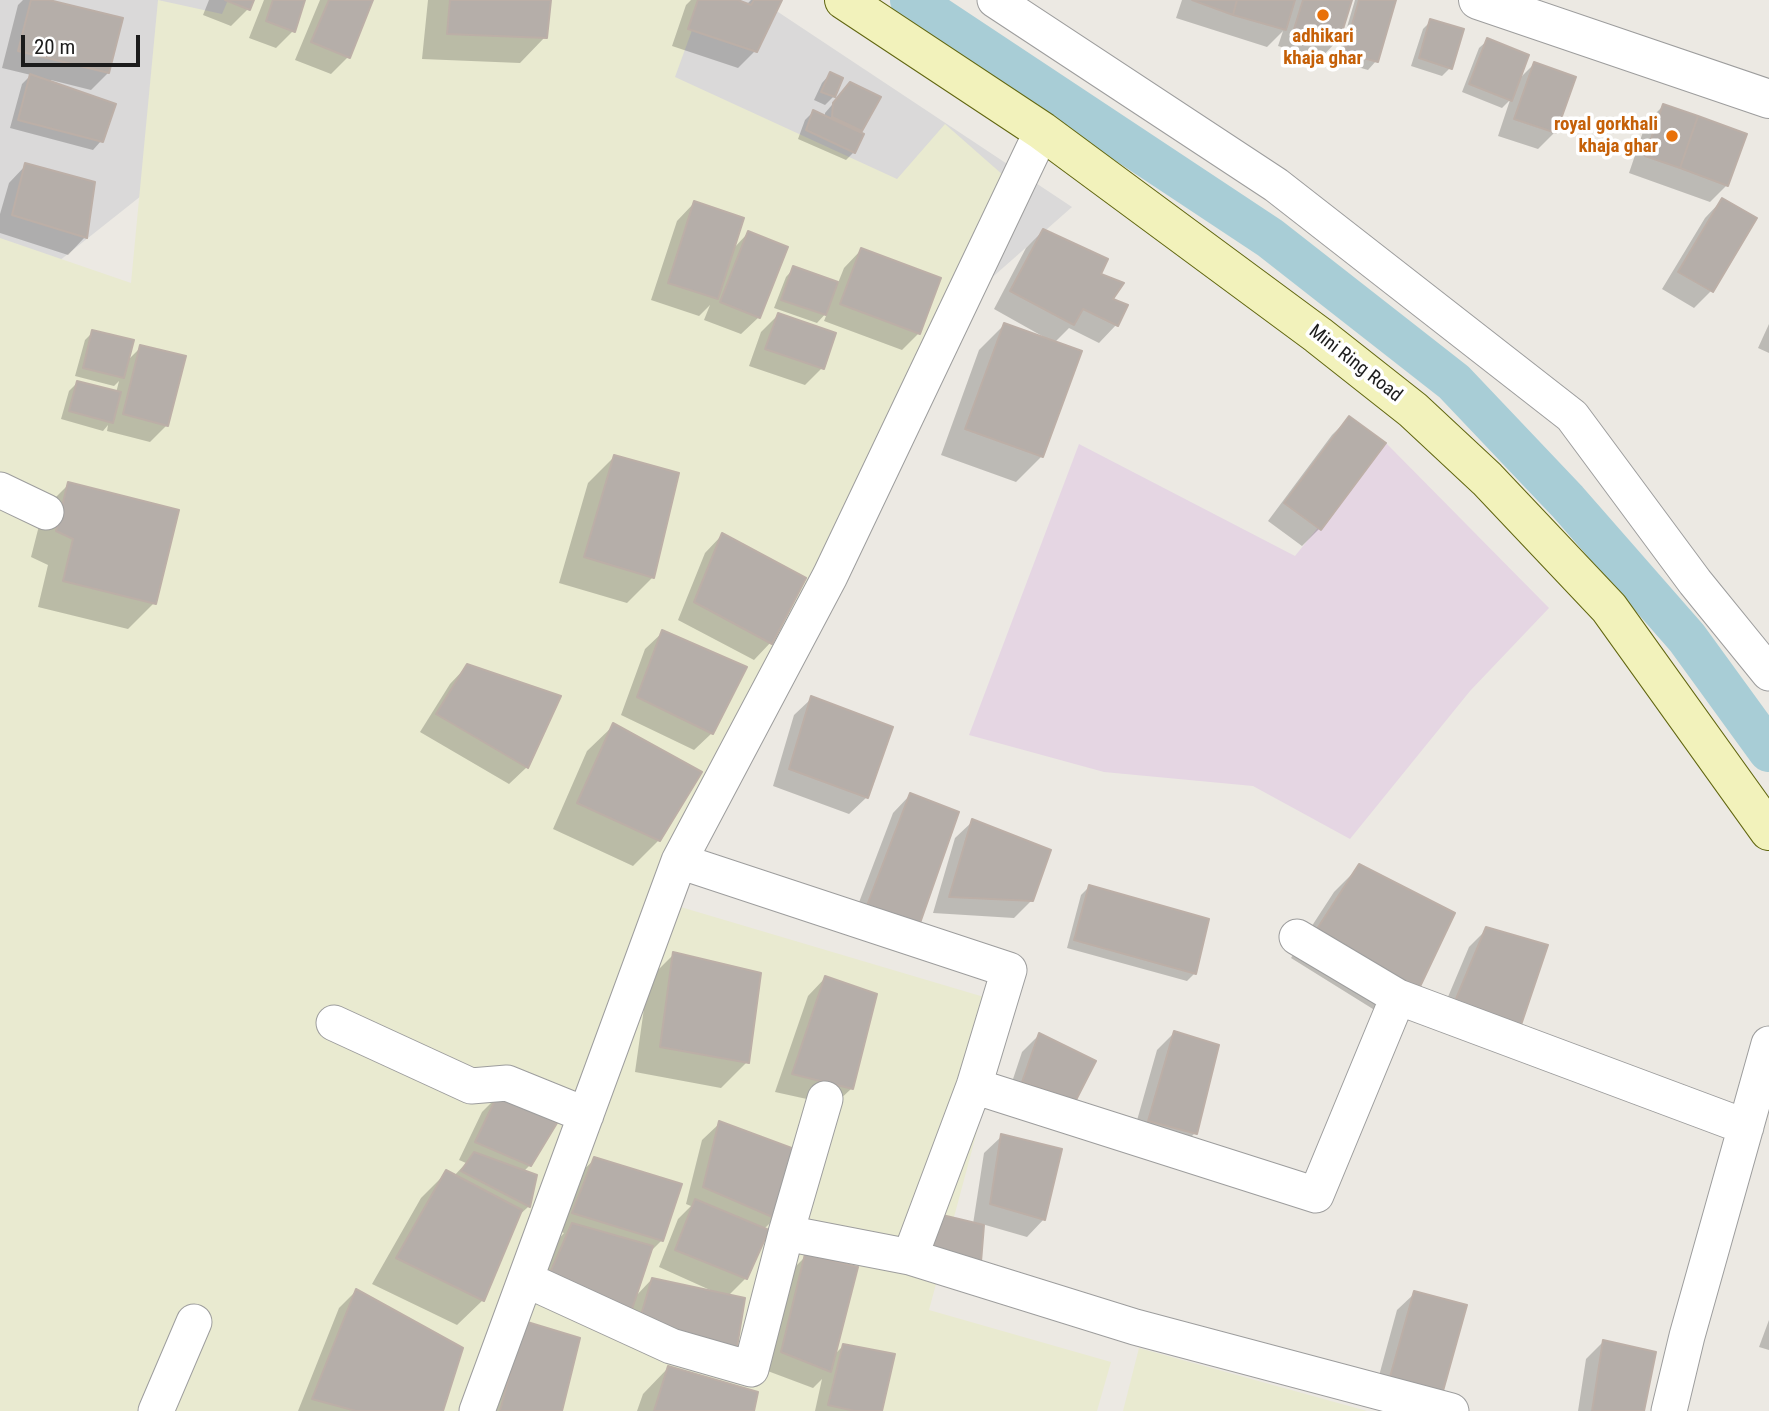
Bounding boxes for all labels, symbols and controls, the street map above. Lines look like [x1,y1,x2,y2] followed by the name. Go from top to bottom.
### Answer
[1315,7,1331,23] marker: adhikari khaja ghar
[24,21,144,65] scale bar
[1283,26,1363,70] place label: adhikari khaja ghar
[34,35,75,59] text: 20 m
[1554,114,1658,158] place label: royal gorkhali khaja ghar
[1664,128,1680,144] marker: royal gorkhali khaja ghar
[1304,320,1406,408] street label: Mini Ring Road

